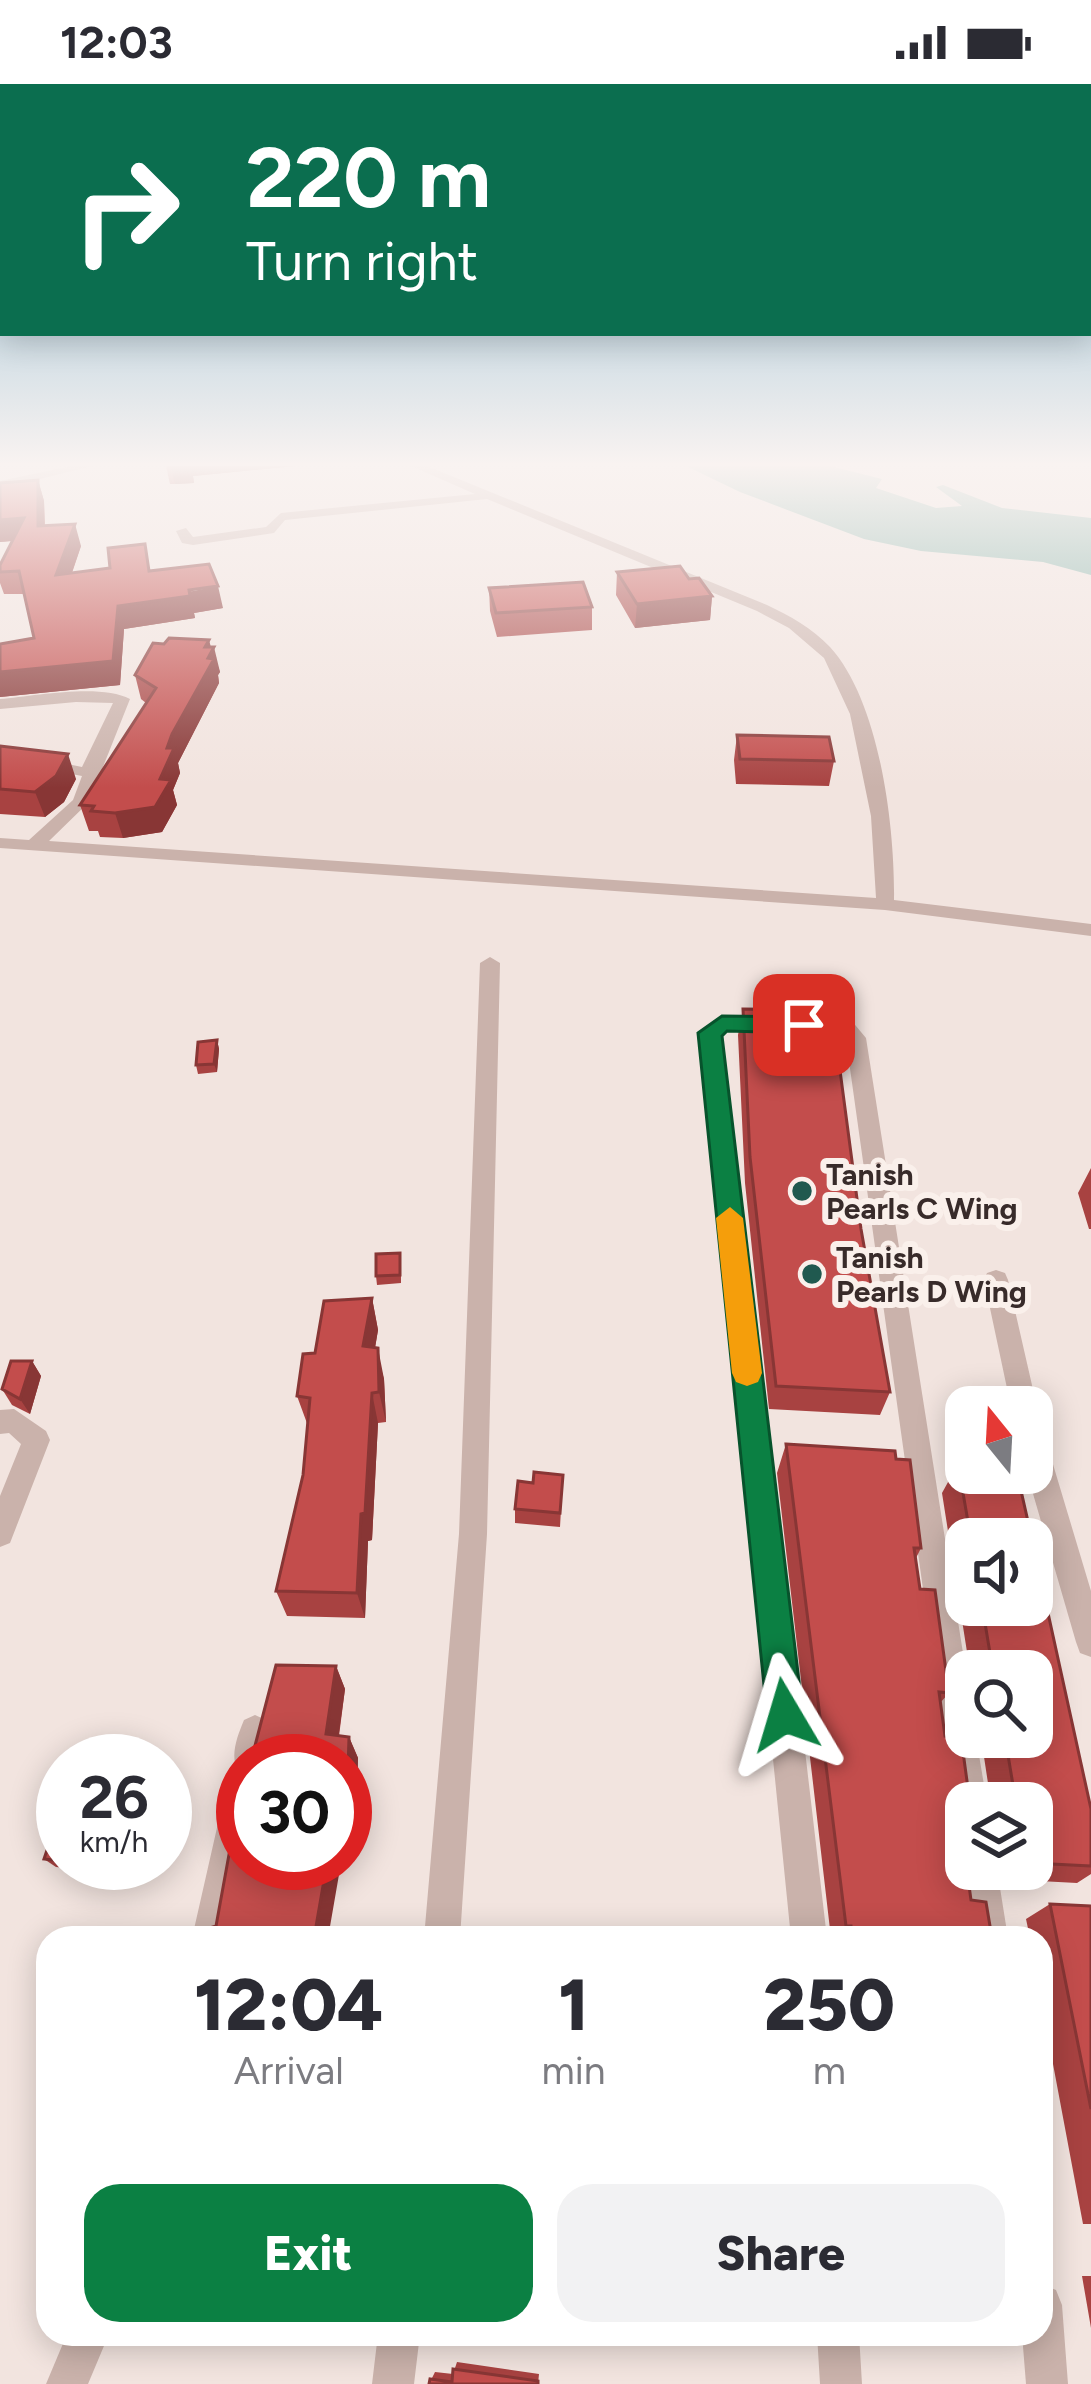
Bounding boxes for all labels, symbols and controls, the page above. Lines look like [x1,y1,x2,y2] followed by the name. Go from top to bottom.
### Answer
[60,15,173,69] text: 12:03
[246,127,491,228] text: 220 m
[48,132,204,288] icon: right
[246,229,478,294] text: Turn right
[753,974,855,1076] pin
[771,992,837,1058] icon: arrive
[826,1156,1018,1227] place label: Tanish Pearls C Wing
[789,1178,815,1204] marker: Tanish Pearls C Wing
[836,1239,1027,1310] place label: Tanish Pearls D Wing
[799,1261,825,1287] marker: Tanish Pearls D Wing
[945,1386,1053,1494] north arrow
[945,1386,1053,1890] map controls
[945,1518,1053,1626] button: sound
[945,1650,1053,1758] button: search
[722,1652,848,1778] position arrow
[216,1734,372,1890] speed limit sign: 30
[79,1761,149,1833] text: 26
[945,1782,1053,1890] button: layers
[80,1823,148,1860] text: km/h
[194,1962,383,2048] text: 12:04
[558,1962,589,2048] text: 1
[764,1962,895,2048] text: 250
[234,2047,344,2094] text: Arrival
[541,2047,605,2094] text: min
[813,2047,846,2094] text: m
[84,2184,533,2322] button: Exit
[557,2184,1005,2322] button: Share

